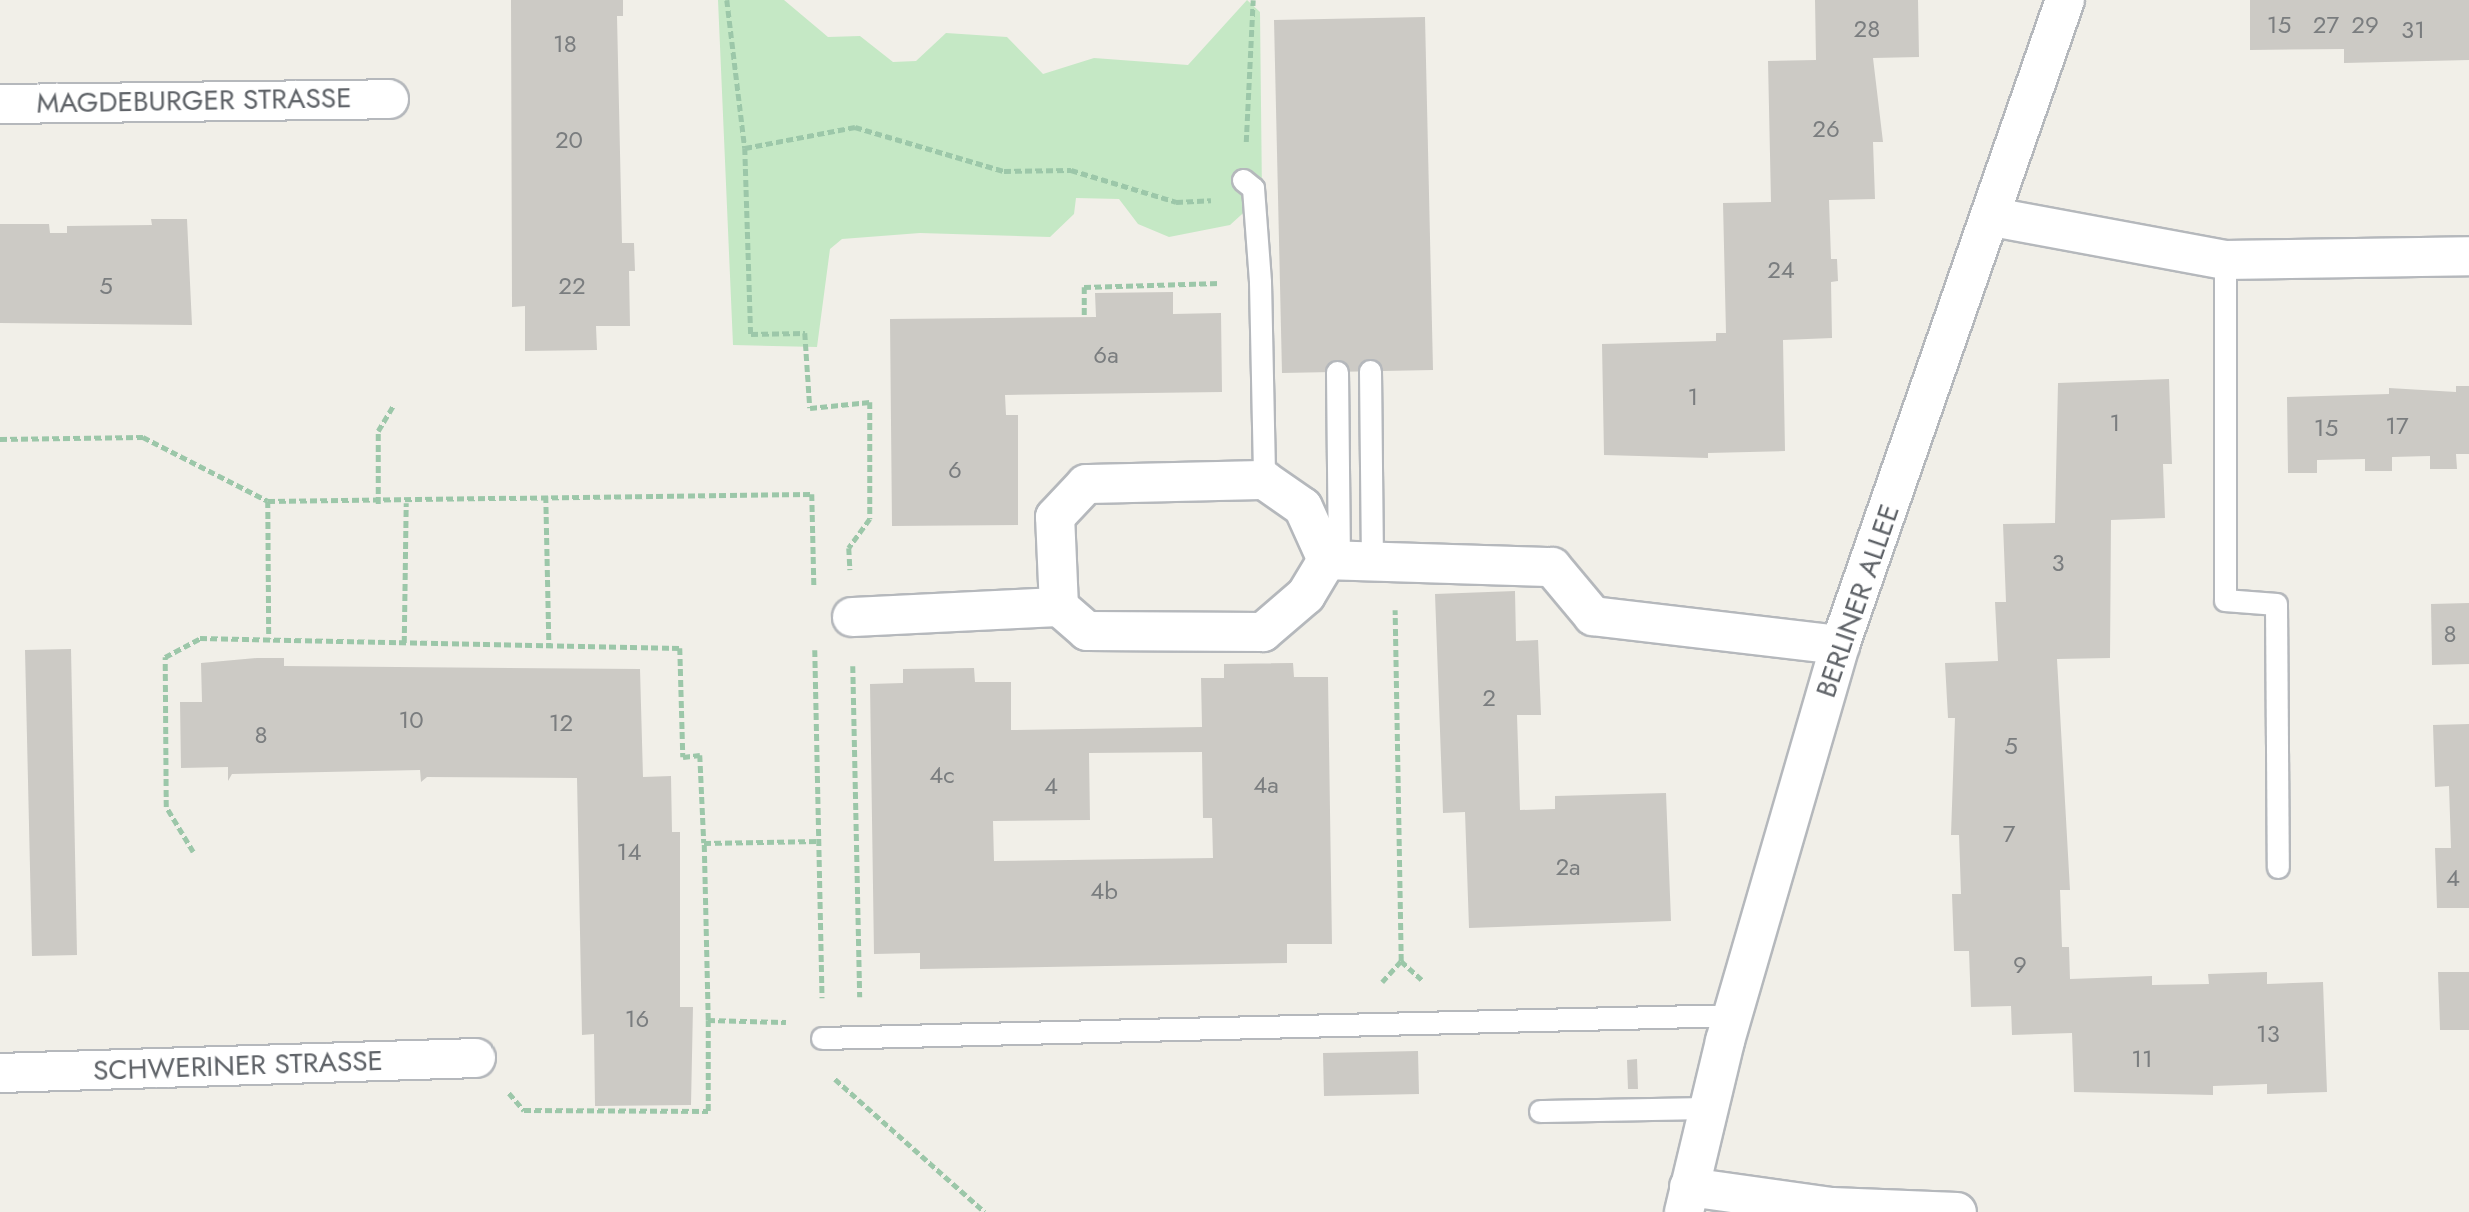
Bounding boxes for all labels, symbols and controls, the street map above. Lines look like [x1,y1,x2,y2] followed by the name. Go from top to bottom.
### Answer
[2267,11,2291,39] house number: 15
[2313,11,2339,39] house number: 27
[2351,11,2379,39] house number: 29
[1854,15,1880,43] house number: 28
[2401,16,2425,44] house number: 31
[553,30,577,58] house number: 18
[36,81,352,121] street label: MAGDEBURGER STRASSE
[1812,115,1840,143] house number: 26
[555,126,583,154] house number: 20
[1767,256,1795,284] house number: 24
[99,272,113,300] house number: 5
[558,272,586,300] house number: 22
[1093,341,1119,369] house number: 6a
[1688,383,1698,411] house number: 1
[2110,409,2120,437] house number: 1
[2385,412,2409,440] house number: 17
[2314,414,2338,442] house number: 15
[948,456,962,484] house number: 6
[1809,500,1907,702] street label: BERLINER ALLEE
[2051,549,2065,577] house number: 3
[2443,620,2457,648] house number: 8
[1482,684,1496,712] house number: 2
[398,706,424,734] house number: 10
[549,709,573,737] house number: 12
[254,721,268,749] house number: 8
[2004,732,2018,760] house number: 5
[929,761,955,789] house number: 4c
[1253,771,1279,799] house number: 4a
[1044,772,1058,800] house number: 4
[2003,820,2015,848] house number: 7
[617,838,641,866] house number: 14
[1555,853,1581,881] house number: 2a
[2446,864,2460,892] house number: 4
[1090,877,1118,905] house number: 4b
[2013,951,2027,979] house number: 9
[625,1005,649,1033] house number: 16
[2256,1020,2280,1048] house number: 13
[93,1044,383,1088] street label: SCHWERINER STRASSE
[2131,1045,2153,1073] house number: 11

